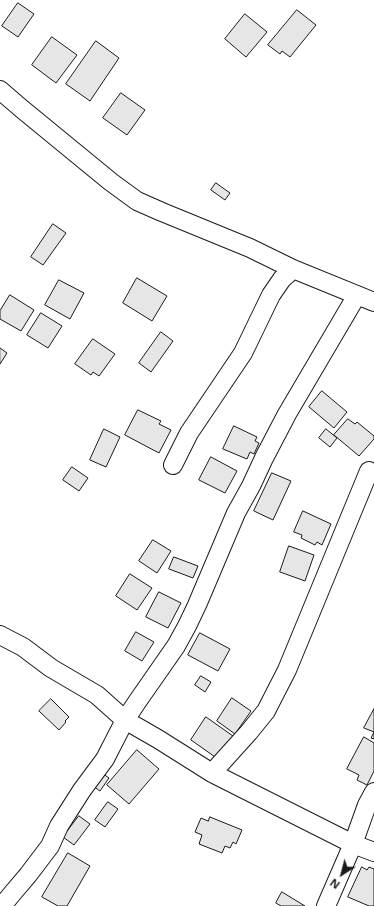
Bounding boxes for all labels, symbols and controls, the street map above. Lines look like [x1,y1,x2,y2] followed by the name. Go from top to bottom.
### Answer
[322,854,362,894] north arrow
[327,875,343,893] text: N

